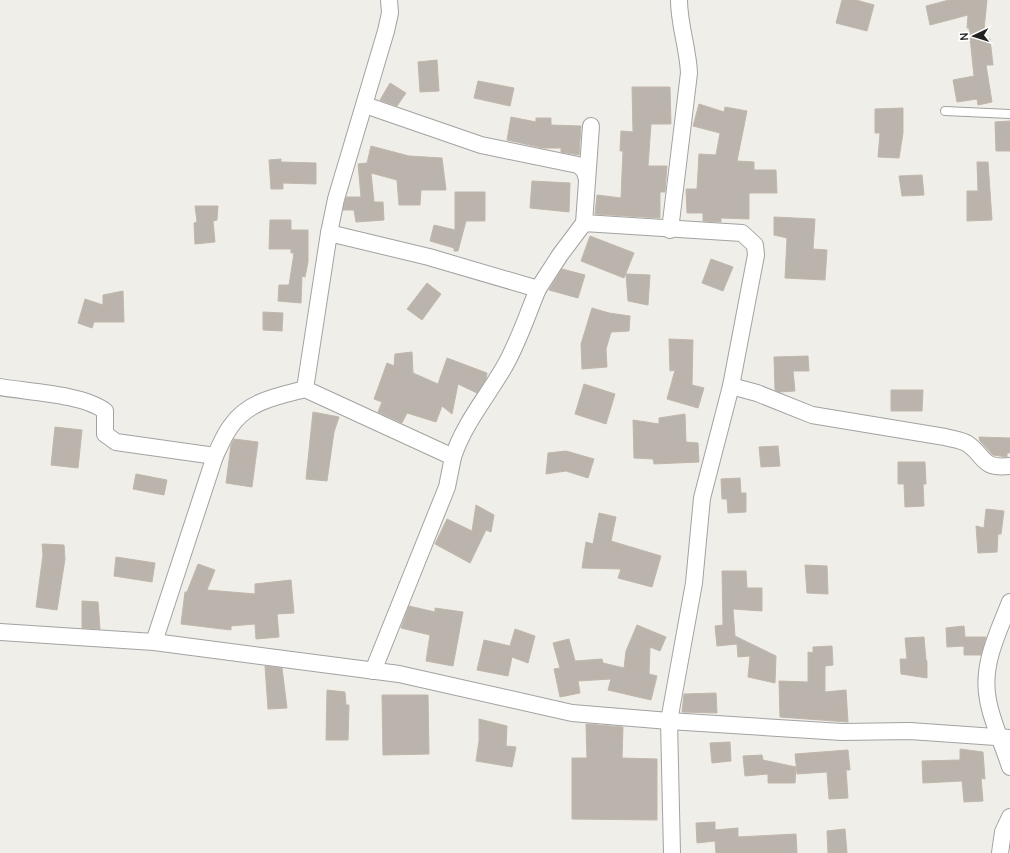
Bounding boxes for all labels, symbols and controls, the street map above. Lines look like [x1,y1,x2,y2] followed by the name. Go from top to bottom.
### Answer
[954,16,994,56] north arrow
[956,32,971,41] text: N

